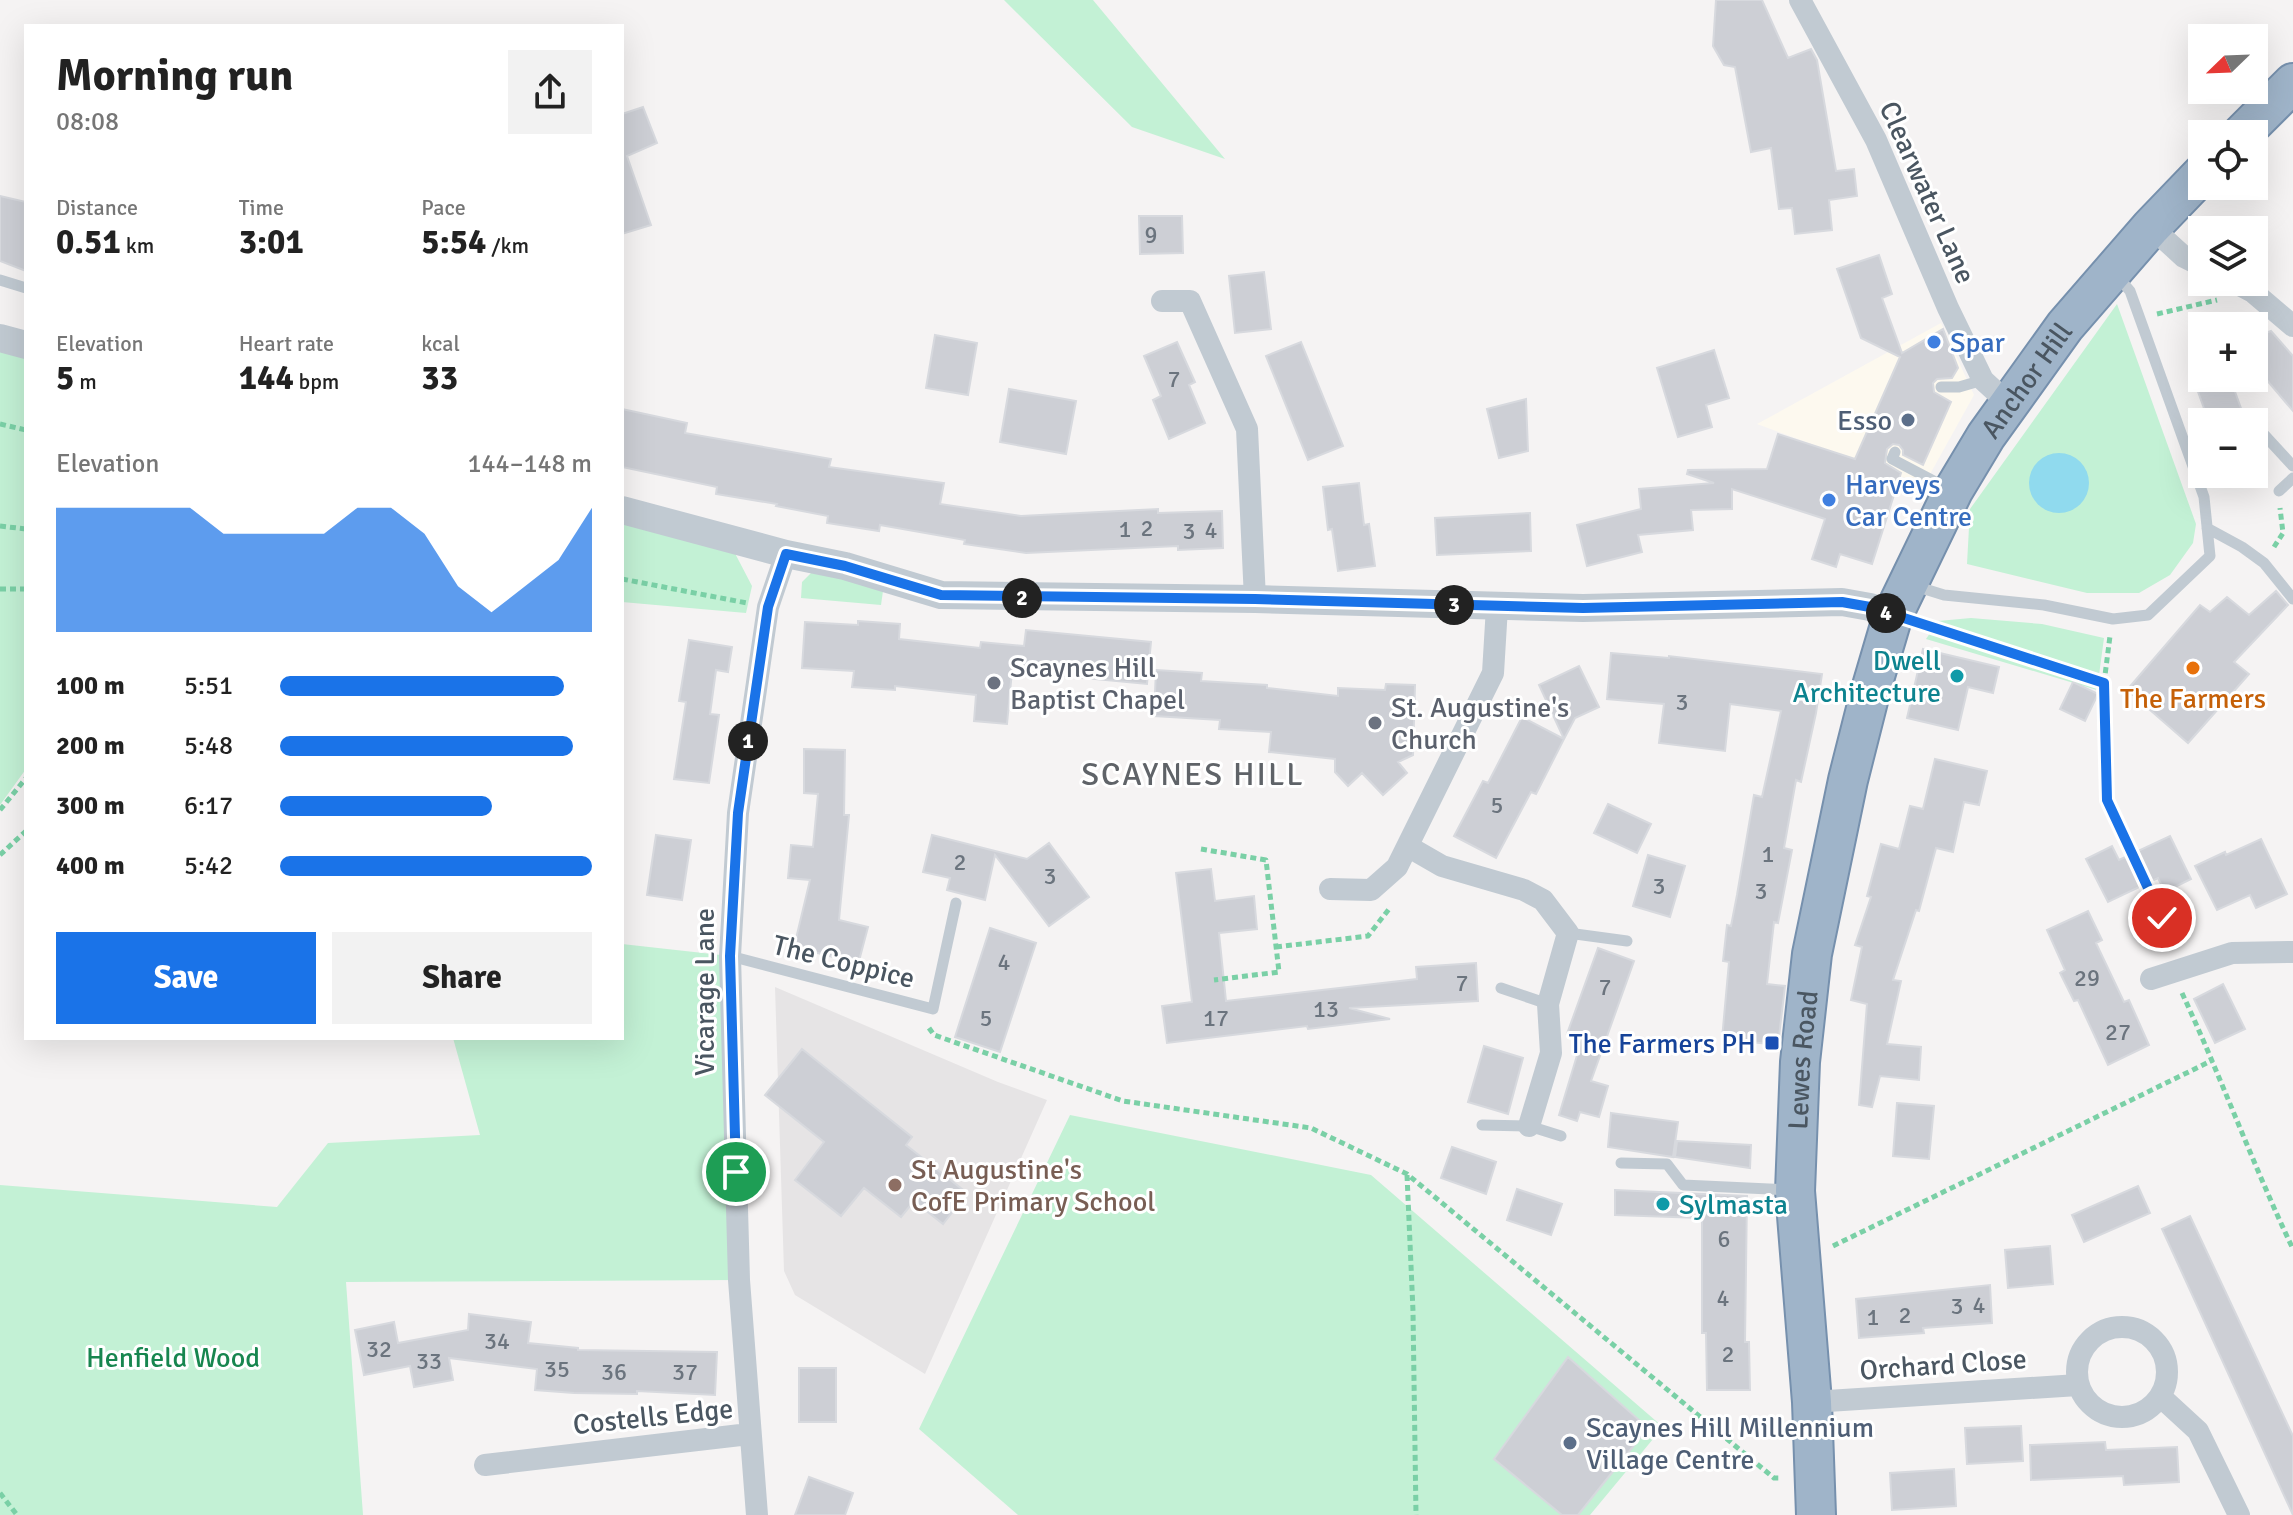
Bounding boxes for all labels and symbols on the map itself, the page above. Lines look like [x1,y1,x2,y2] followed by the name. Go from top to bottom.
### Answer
[2188,24,2268,104] north arrow
[1872,96,1982,289] street label: Clearwater Lane
[1145,220,1157,250] house number: 9
[1974,316,2080,445] street label: Anchor Hill
[1950,326,2006,360] place label: Spar
[1925,333,1943,351] marker: Spar
[1168,364,1180,394] house number: 7
[1837,404,1892,438] place label: Esso
[1899,411,1917,429] marker: Esso
[1845,468,1972,534] place label: Harveys Car Centre
[1820,491,1838,509] marker: Harveys Car Centre
[1141,513,1153,543] house number: 2
[1119,514,1131,544] house number: 1
[1205,515,1218,545] house number: 4
[1183,516,1195,546] house number: 3
[1002,578,1042,618] pin: 2
[1434,585,1474,625] pin: 3
[1866,593,1906,633] pin: 4
[1793,644,1941,710] place label: Dwell Architecture
[1010,651,1185,717] place label: Scaynes Hill Baptist Chapel
[2184,659,2202,677] marker: The Farmers
[1948,667,1966,685] marker: Dwell Architecture
[985,674,1003,692] marker: Scaynes Hill Baptist Chapel
[2120,682,2266,716] place label: The Farmers
[1676,687,1688,717] house number: 3
[1391,691,1569,757] place label: St. Augustine's Church
[1366,714,1384,732] marker: St. Augustine's Church
[728,721,768,761] pin: 1
[1081,755,1305,794] district label: SCAYNES HILL
[1491,790,1503,820] house number: 5
[1762,839,1774,869] house number: 1
[954,847,966,877] house number: 2
[1044,861,1056,891] house number: 3
[1653,871,1665,901] house number: 3
[1755,876,1767,906] house number: 3
[2128,884,2196,952] pin
[688,908,722,1076] street label: Vicarage Lane
[769,928,918,996] street label: The Coppice
[998,947,1011,977] house number: 4
[2074,963,2100,993] house number: 29
[1456,968,1468,998] house number: 7
[1599,972,1611,1002] house number: 7
[1781,989,1826,1130] street label: Lewes Road
[1313,994,1339,1024] house number: 13
[980,1003,992,1033] house number: 5
[1203,1003,1229,1033] house number: 17
[2105,1017,2131,1047] house number: 27
[1569,1027,1756,1061] place label: The Farmers PH
[1763,1034,1781,1052] marker: The Farmers PH
[702,1138,770,1206] pin
[911,1153,1155,1219] place label: St Augustine's CofE Primary School
[886,1176,904,1194] marker: St Augustine's CofE Primary School
[1679,1188,1788,1222] place label: Sylmasta
[1654,1195,1672,1213] marker: Sylmasta
[1718,1224,1730,1254] house number: 6
[1717,1283,1730,1313] house number: 4
[1973,1290,1986,1320] house number: 4
[1951,1291,1963,1321] house number: 3
[1899,1300,1911,1330] house number: 2
[1867,1302,1879,1332] house number: 1
[484,1326,510,1356] house number: 34
[366,1334,392,1364] house number: 32
[1722,1339,1734,1369] house number: 2
[86,1341,260,1375] park label: Henfield Wood
[1858,1342,2028,1388] street label: Orchard Close
[416,1346,442,1376] house number: 33
[544,1354,570,1384] house number: 35
[601,1357,627,1387] house number: 36
[672,1357,698,1387] house number: 37
[571,1392,735,1442] street label: Costells Edge
[1586,1411,1874,1477] place label: Scaynes Hill Millennium Village Centre
[1561,1434,1579,1452] marker: Scaynes Hill Millennium Village Centre

